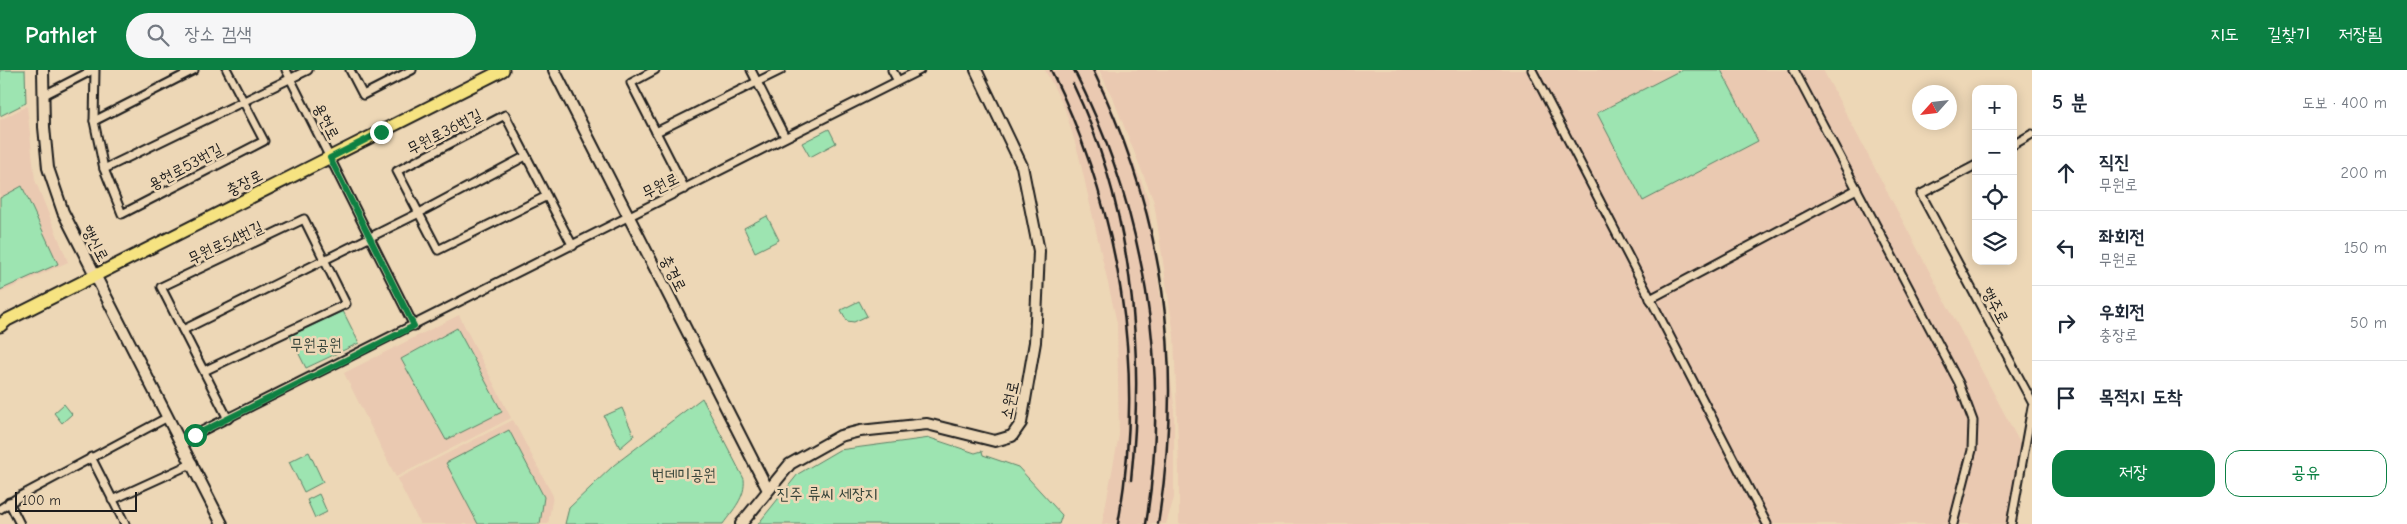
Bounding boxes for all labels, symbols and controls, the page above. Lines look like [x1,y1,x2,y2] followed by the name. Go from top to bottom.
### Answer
[126,13,476,58] search box
[25,21,96,49] text: Pathlet
[144,21,172,49] icon: search
[184,23,252,45] text: 장소 검색
[2210,24,2239,45] text: 지도
[2267,24,2311,45] text: 길찾기
[2339,24,2382,45] text: 저장됨
[1912,85,1957,130] north arrow
[1972,85,2017,265] map controls
[1972,85,2017,130] button: +
[2052,90,2088,114] text: 5 분
[2302,94,2387,112] text: 도보 · 400 m
[309,100,343,143] street label: 용현로
[404,105,485,158] street label: 무원로36번길
[370,121,393,144] route end
[1972,130,2017,175] button: −
[145,140,226,194] street label: 용현로53번길
[2099,151,2130,173] text: 직진
[2052,159,2080,187] icon: ahead
[2341,164,2387,182] text: 200 m
[223,166,266,200] street label: 충장로
[639,169,682,202] street label: 무원로
[1972,175,2017,220] button: locate
[2099,176,2138,194] text: 무원로
[185,218,266,268] street label: 무원로54번길
[1972,220,2017,265] button: layers
[78,222,112,265] street label: 행신로
[2099,226,2145,248] text: 좌회전
[2052,234,2080,262] icon: left
[2344,239,2387,257] text: 150 m
[2099,251,2138,269] text: 무원로
[656,252,690,295] street label: 충경로
[1978,284,2012,327] street label: 행주로
[2099,301,2145,323] text: 우회전
[2052,309,2080,337] icon: right
[2350,314,2387,332] text: 50 m
[2099,326,2138,344] text: 충장로
[290,336,342,354] park label: 무원공원
[997,379,1023,421] street label: 소원로
[2052,384,2080,412] icon: arrive
[2099,386,2182,408] text: 목적지 도착
[184,424,207,447] route start
[2052,450,2215,497] button: 저장
[2225,450,2387,497] button: 공유
[652,466,716,484] park label: 번데미공원
[777,485,877,503] park label: 진주 류씨 세장지
[15,489,138,512] scale bar
[22,492,61,509] text: 100 m

